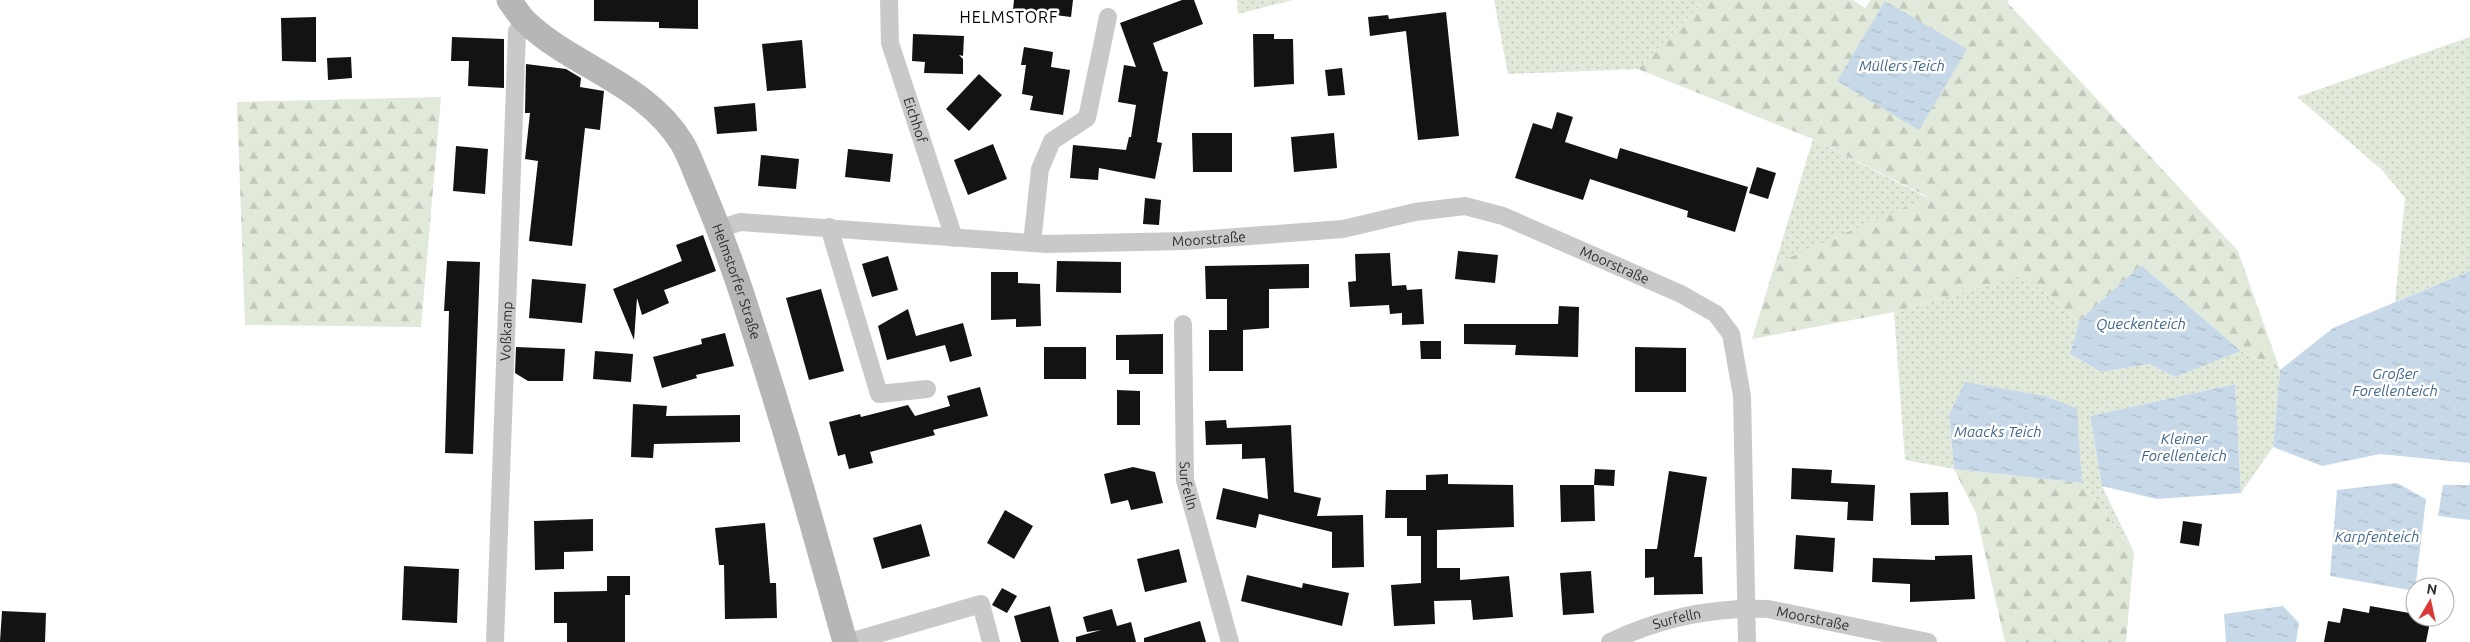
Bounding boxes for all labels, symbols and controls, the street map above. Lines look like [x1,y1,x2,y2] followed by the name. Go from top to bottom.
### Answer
[960,8,1058,26] district label: HELMSTORF
[1859,57,1945,74] water label: Müllers Teich
[900,95,930,146] street label: Eichhof
[709,221,764,341] street label: Helmstorfer Straße
[1172,228,1247,249] street label: Moorstraße
[1578,243,1652,287] street label: Moorstraße
[497,301,515,361] street label: Voßkamp
[2096,315,2186,333] water label: Queckenteich
[2352,365,2438,399] water label: Großer Forellenteich
[1954,423,2042,440] water label: Maacks Teich
[2141,430,2227,464] water label: Kleiner Forellenteich
[1177,461,1201,512] street label: Surfelln
[2335,528,2419,545] water label: Karpfenteich
[2405,577,2455,627] north arrow
[2426,580,2438,598] text: N
[1775,603,1851,634] street label: Moorstraße
[1651,605,1702,632] street label: Surfelln

